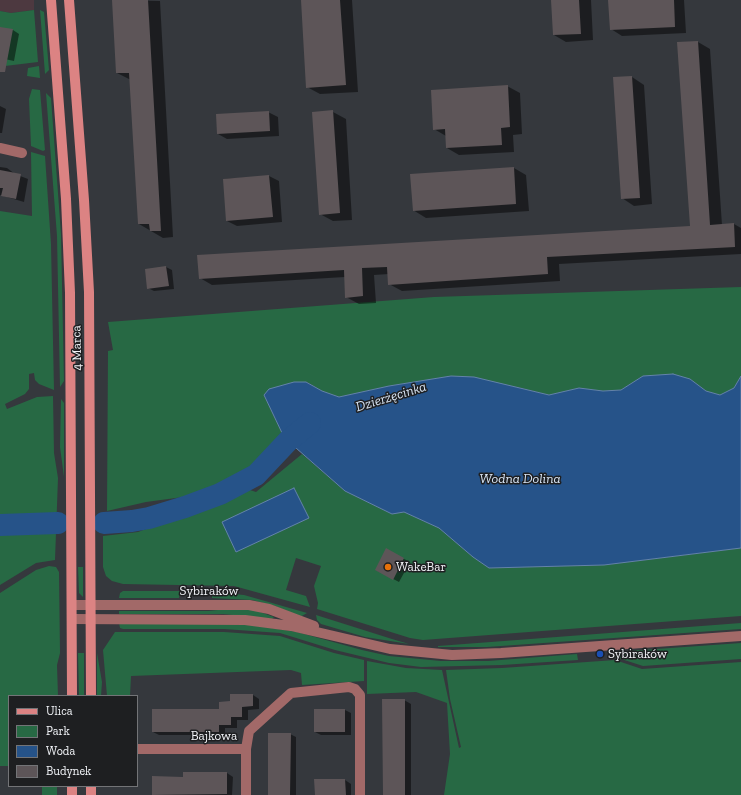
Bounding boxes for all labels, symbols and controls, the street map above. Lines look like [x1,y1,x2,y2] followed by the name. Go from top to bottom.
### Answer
[69,325,85,371] street label: 4 Marca
[354,378,428,416] water label: Dzierżęcinka
[479,471,561,487] water label: Wodna Dolina
[396,559,446,575] place label: WakeBar
[383,562,393,572] marker: WakeBar
[180,583,238,599] street label: Sybiraków
[608,646,667,662] place label: Sybiraków
[595,649,605,659] marker: Sybiraków
[8,695,138,787] legend
[46,704,73,718] text: Ulica
[46,724,70,738] text: Park
[191,728,237,744] street label: Bajkowa
[46,744,75,758] text: Woda
[46,764,91,778] text: Budynek

